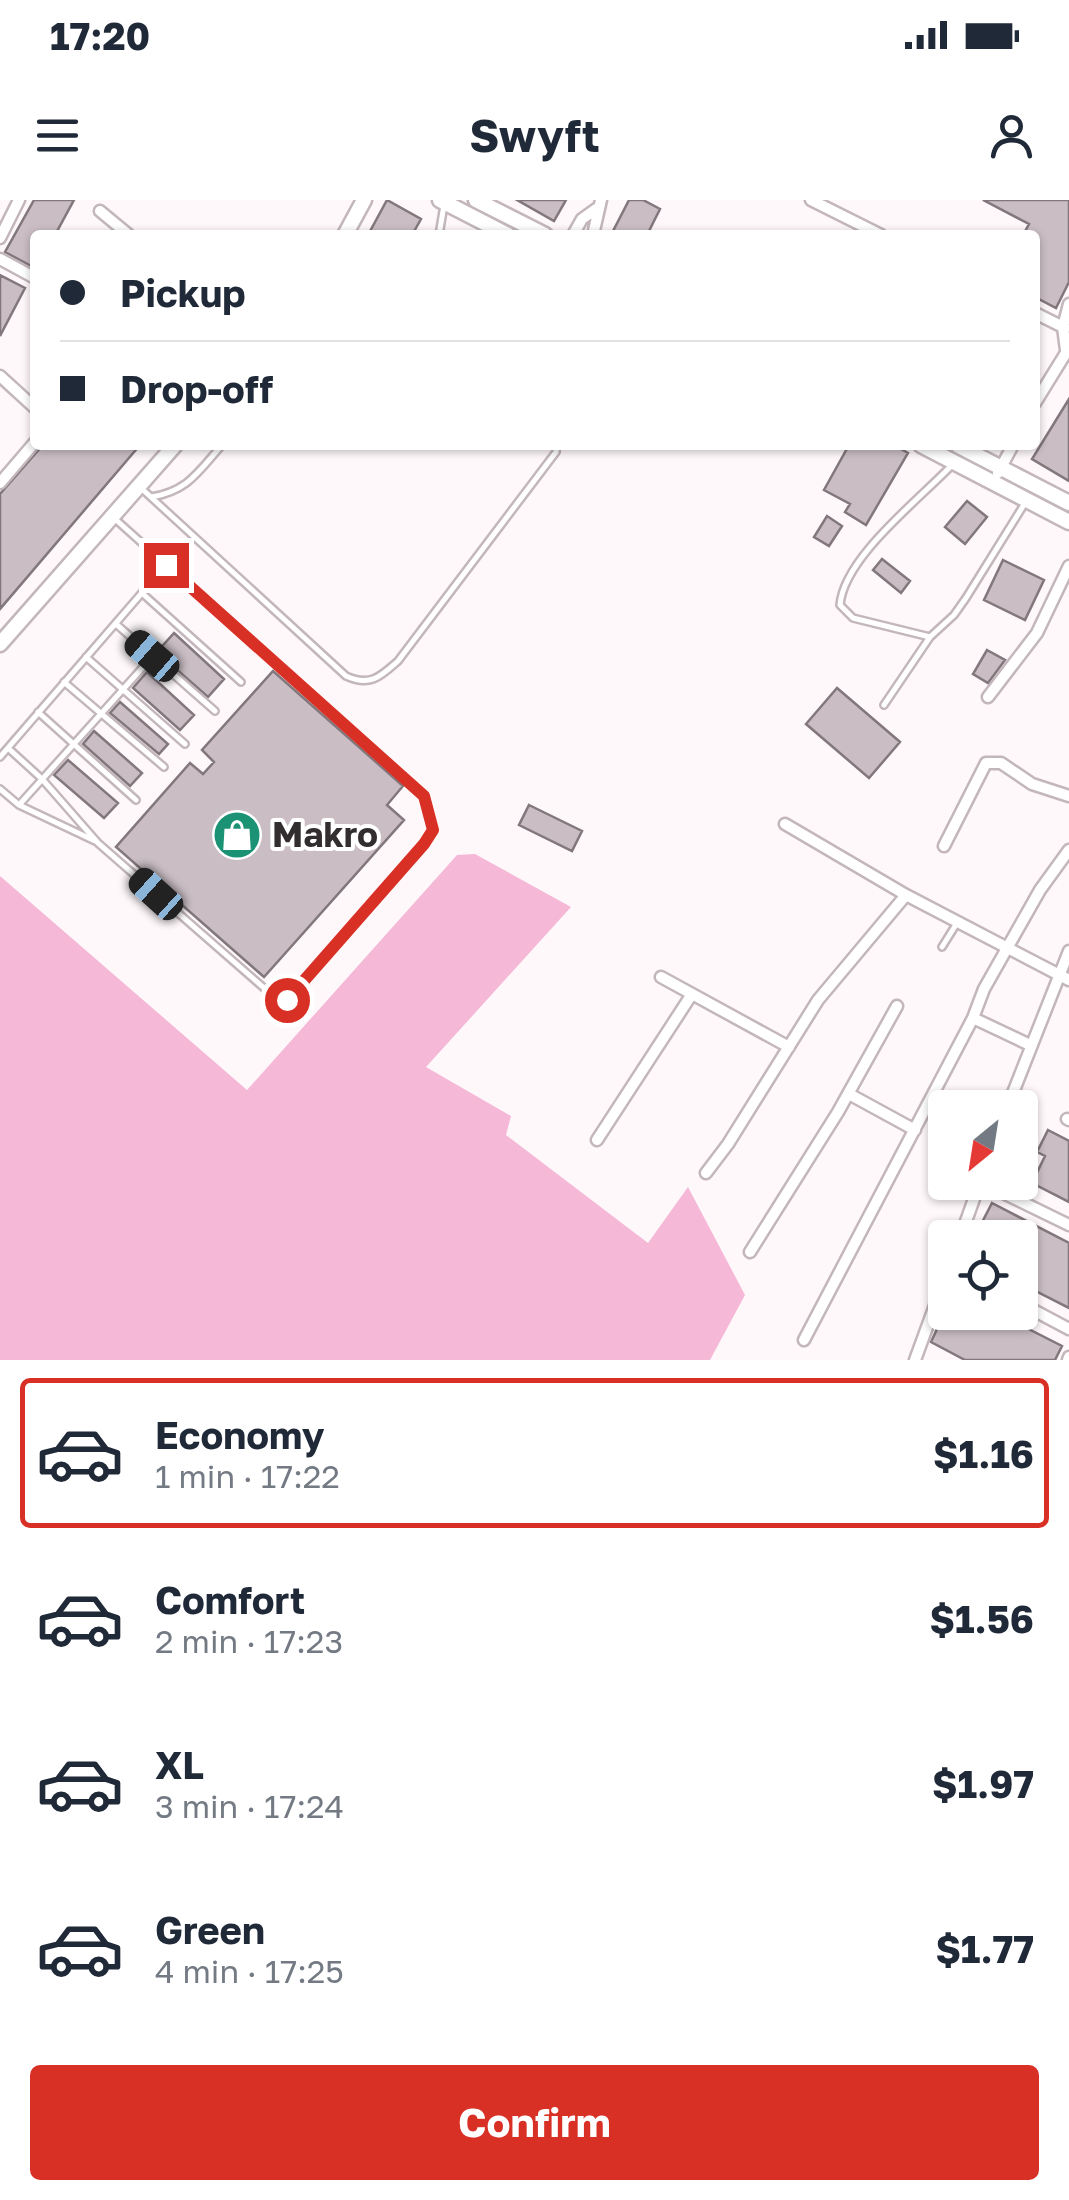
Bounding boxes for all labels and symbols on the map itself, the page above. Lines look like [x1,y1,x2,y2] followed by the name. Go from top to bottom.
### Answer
[144,543,189,588] route end
[120,625,184,687] car
[211,809,263,861] shop icon: Makro
[272,813,378,855] place label: Makro
[124,863,188,925] car
[265,978,310,1023] route start
[928,1090,1038,1200] north arrow

